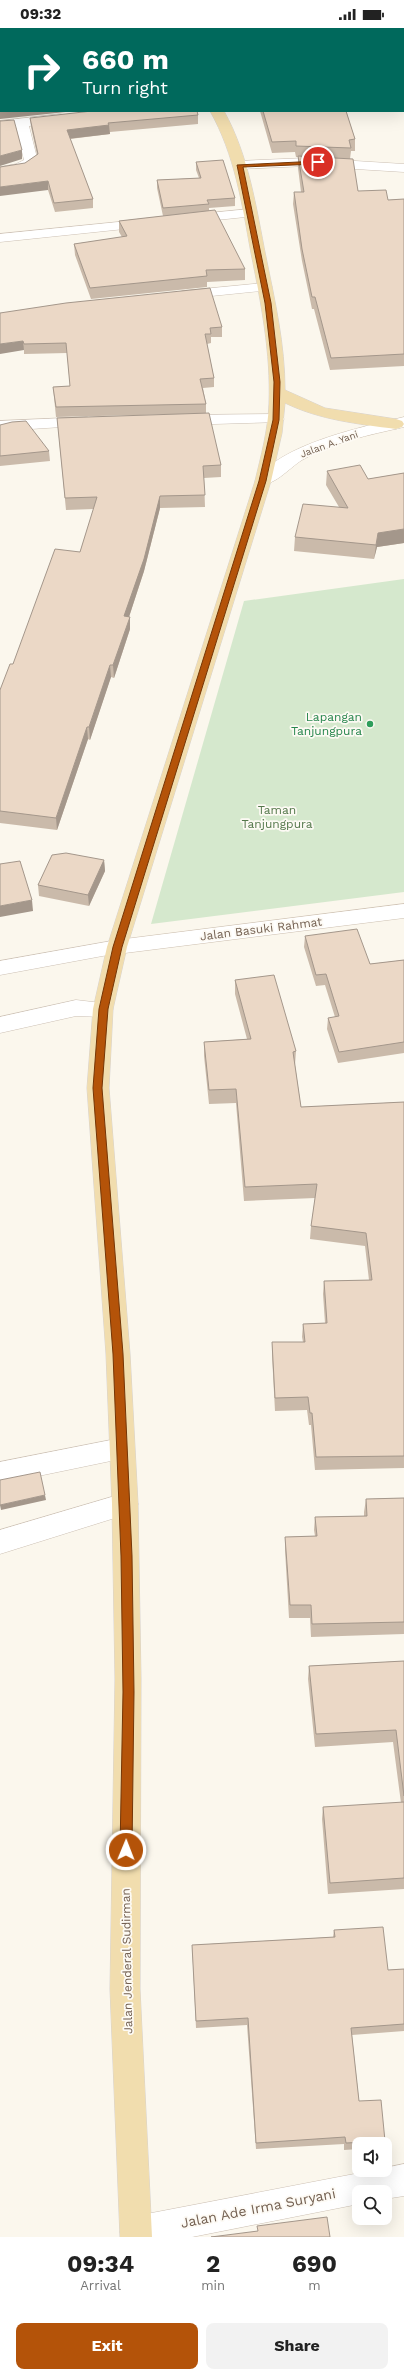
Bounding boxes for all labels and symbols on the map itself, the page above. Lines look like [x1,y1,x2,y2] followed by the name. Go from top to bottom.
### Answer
[301,145,335,179] pin
[299,428,359,460] street label: Jalan A. Yani
[291,710,362,738] place label: Lapangan Tanjungpura
[365,719,375,729] marker: Lapangan Tanjungpura
[241,803,313,831] park label: Taman Tanjungpura
[199,915,323,943] street label: Jalan Basuki Rahmat
[105,1829,147,1871] position arrow
[119,1888,135,2034] street label: Jalan Jenderal Sudirman
[179,2185,337,2231] street label: Jalan Ade Irma Suryani

